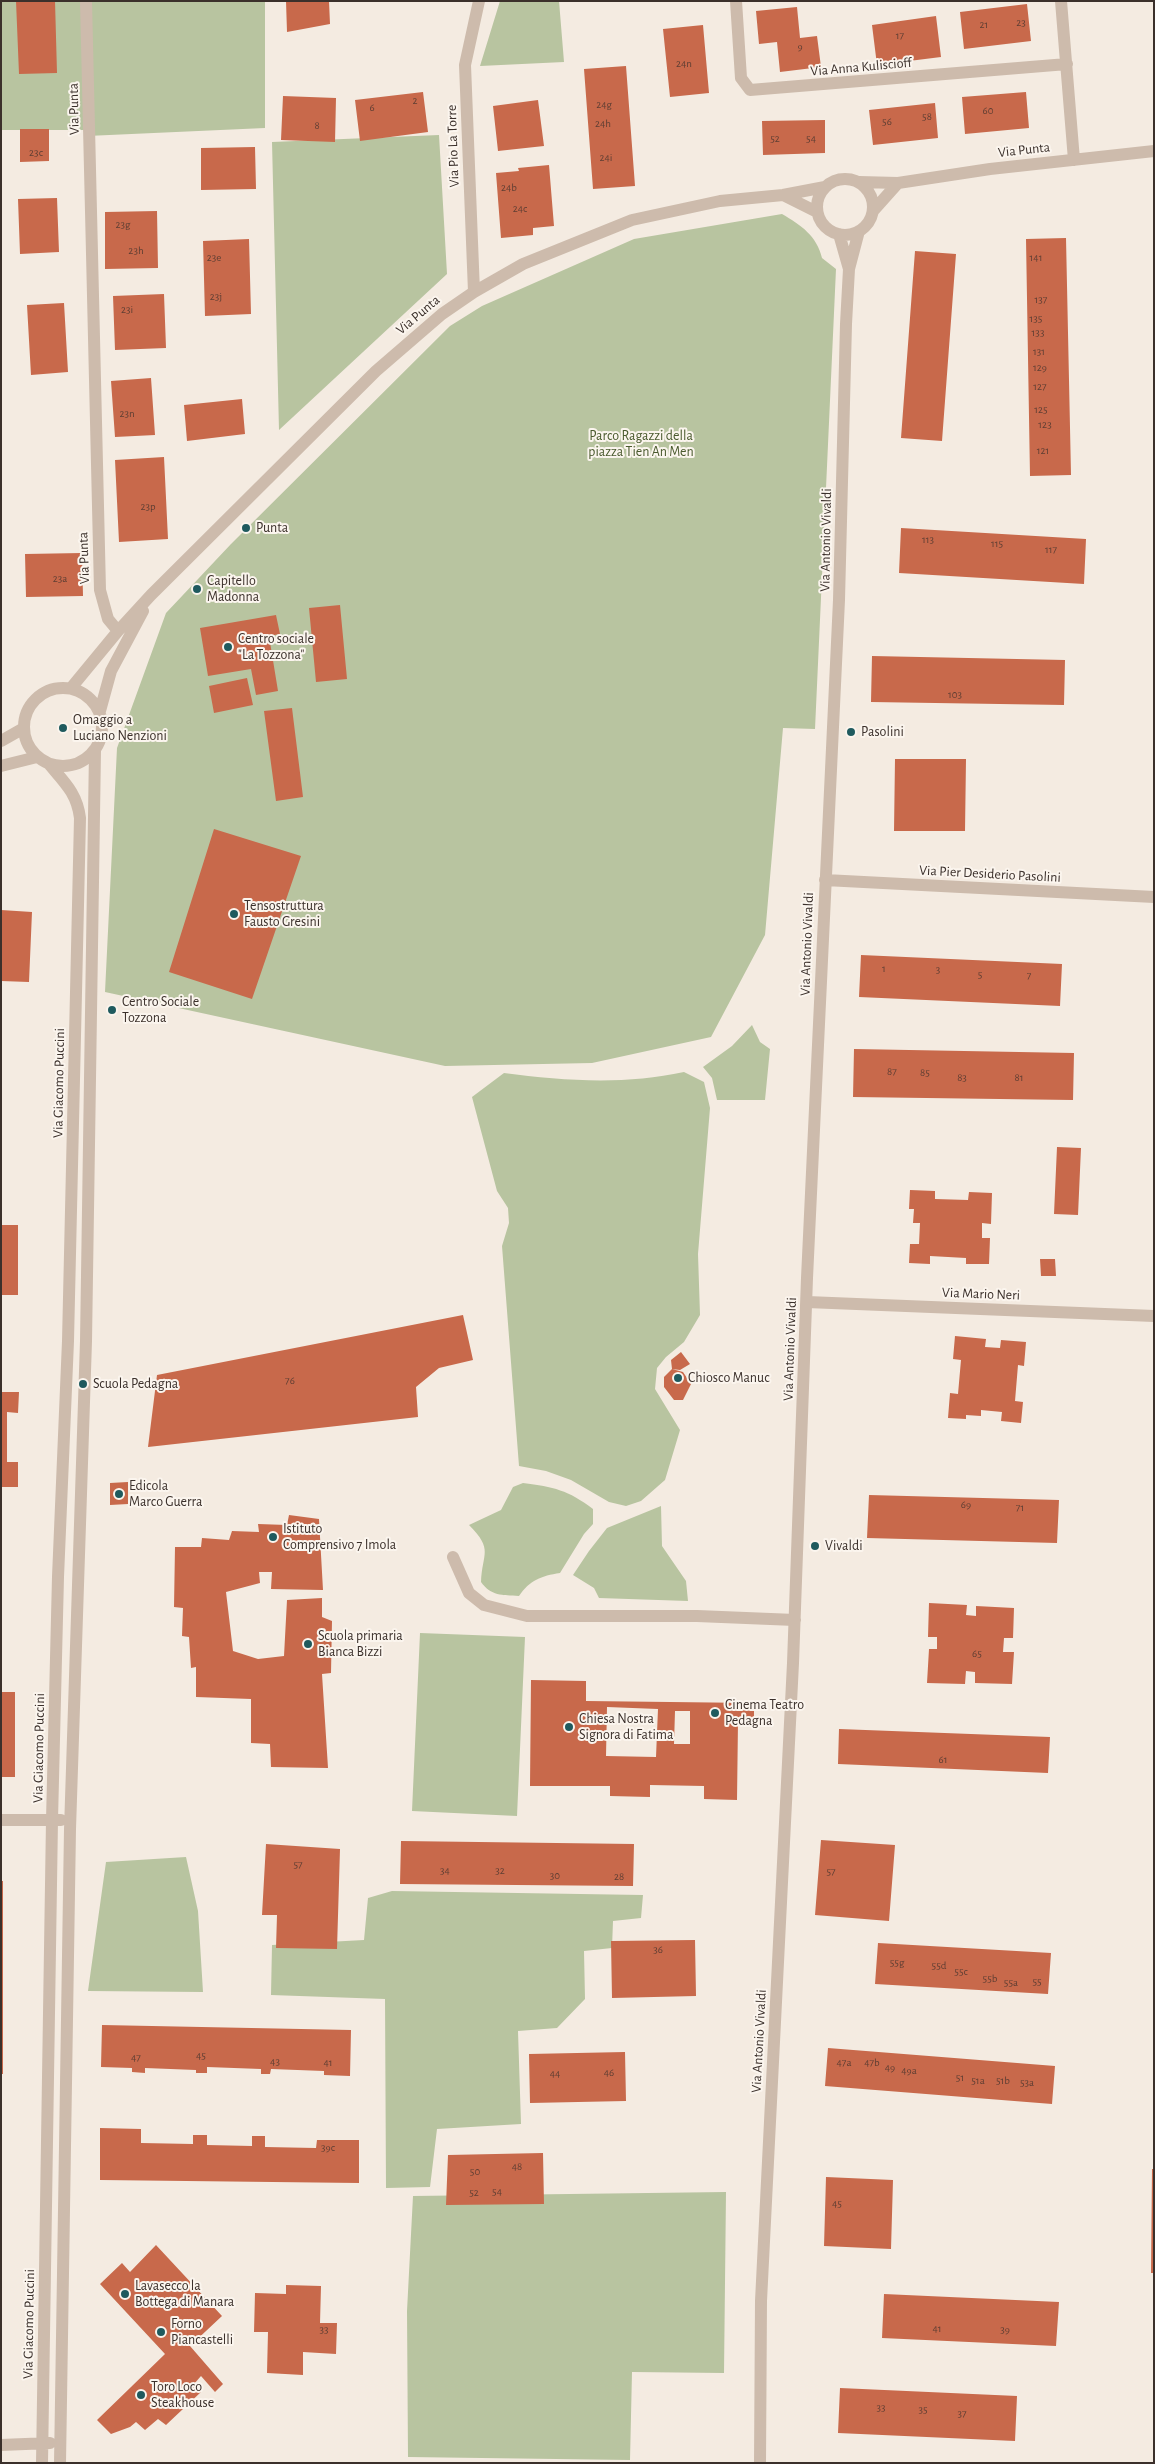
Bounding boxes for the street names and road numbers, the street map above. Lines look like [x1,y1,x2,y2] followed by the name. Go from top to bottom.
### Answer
[810,54,912,80] street label: Via Anna Kuliscioff
[65,83,83,135] street label: Via Punta
[443,104,463,188] street label: Via Pio La Torre
[997,139,1051,161] street label: Via Punta
[393,292,443,338] street label: Via Punta
[817,488,835,592] street label: Via Antonio Vivaldi
[75,532,93,584] street label: Via Punta
[919,862,1061,886] street label: Via Pier Desiderio Pasolini
[797,892,817,996] street label: Via Antonio Vivaldi
[50,1028,68,1138] street label: Via Giacomo Puccini
[942,1284,1020,1304] street label: Via Mario Neri
[780,1297,800,1401] street label: Via Antonio Vivaldi
[30,1693,48,1803] street label: Via Giacomo Puccini
[748,1989,770,2093] street label: Via Antonio Vivaldi
[20,2269,38,2379] street label: Via Giacomo Puccini

